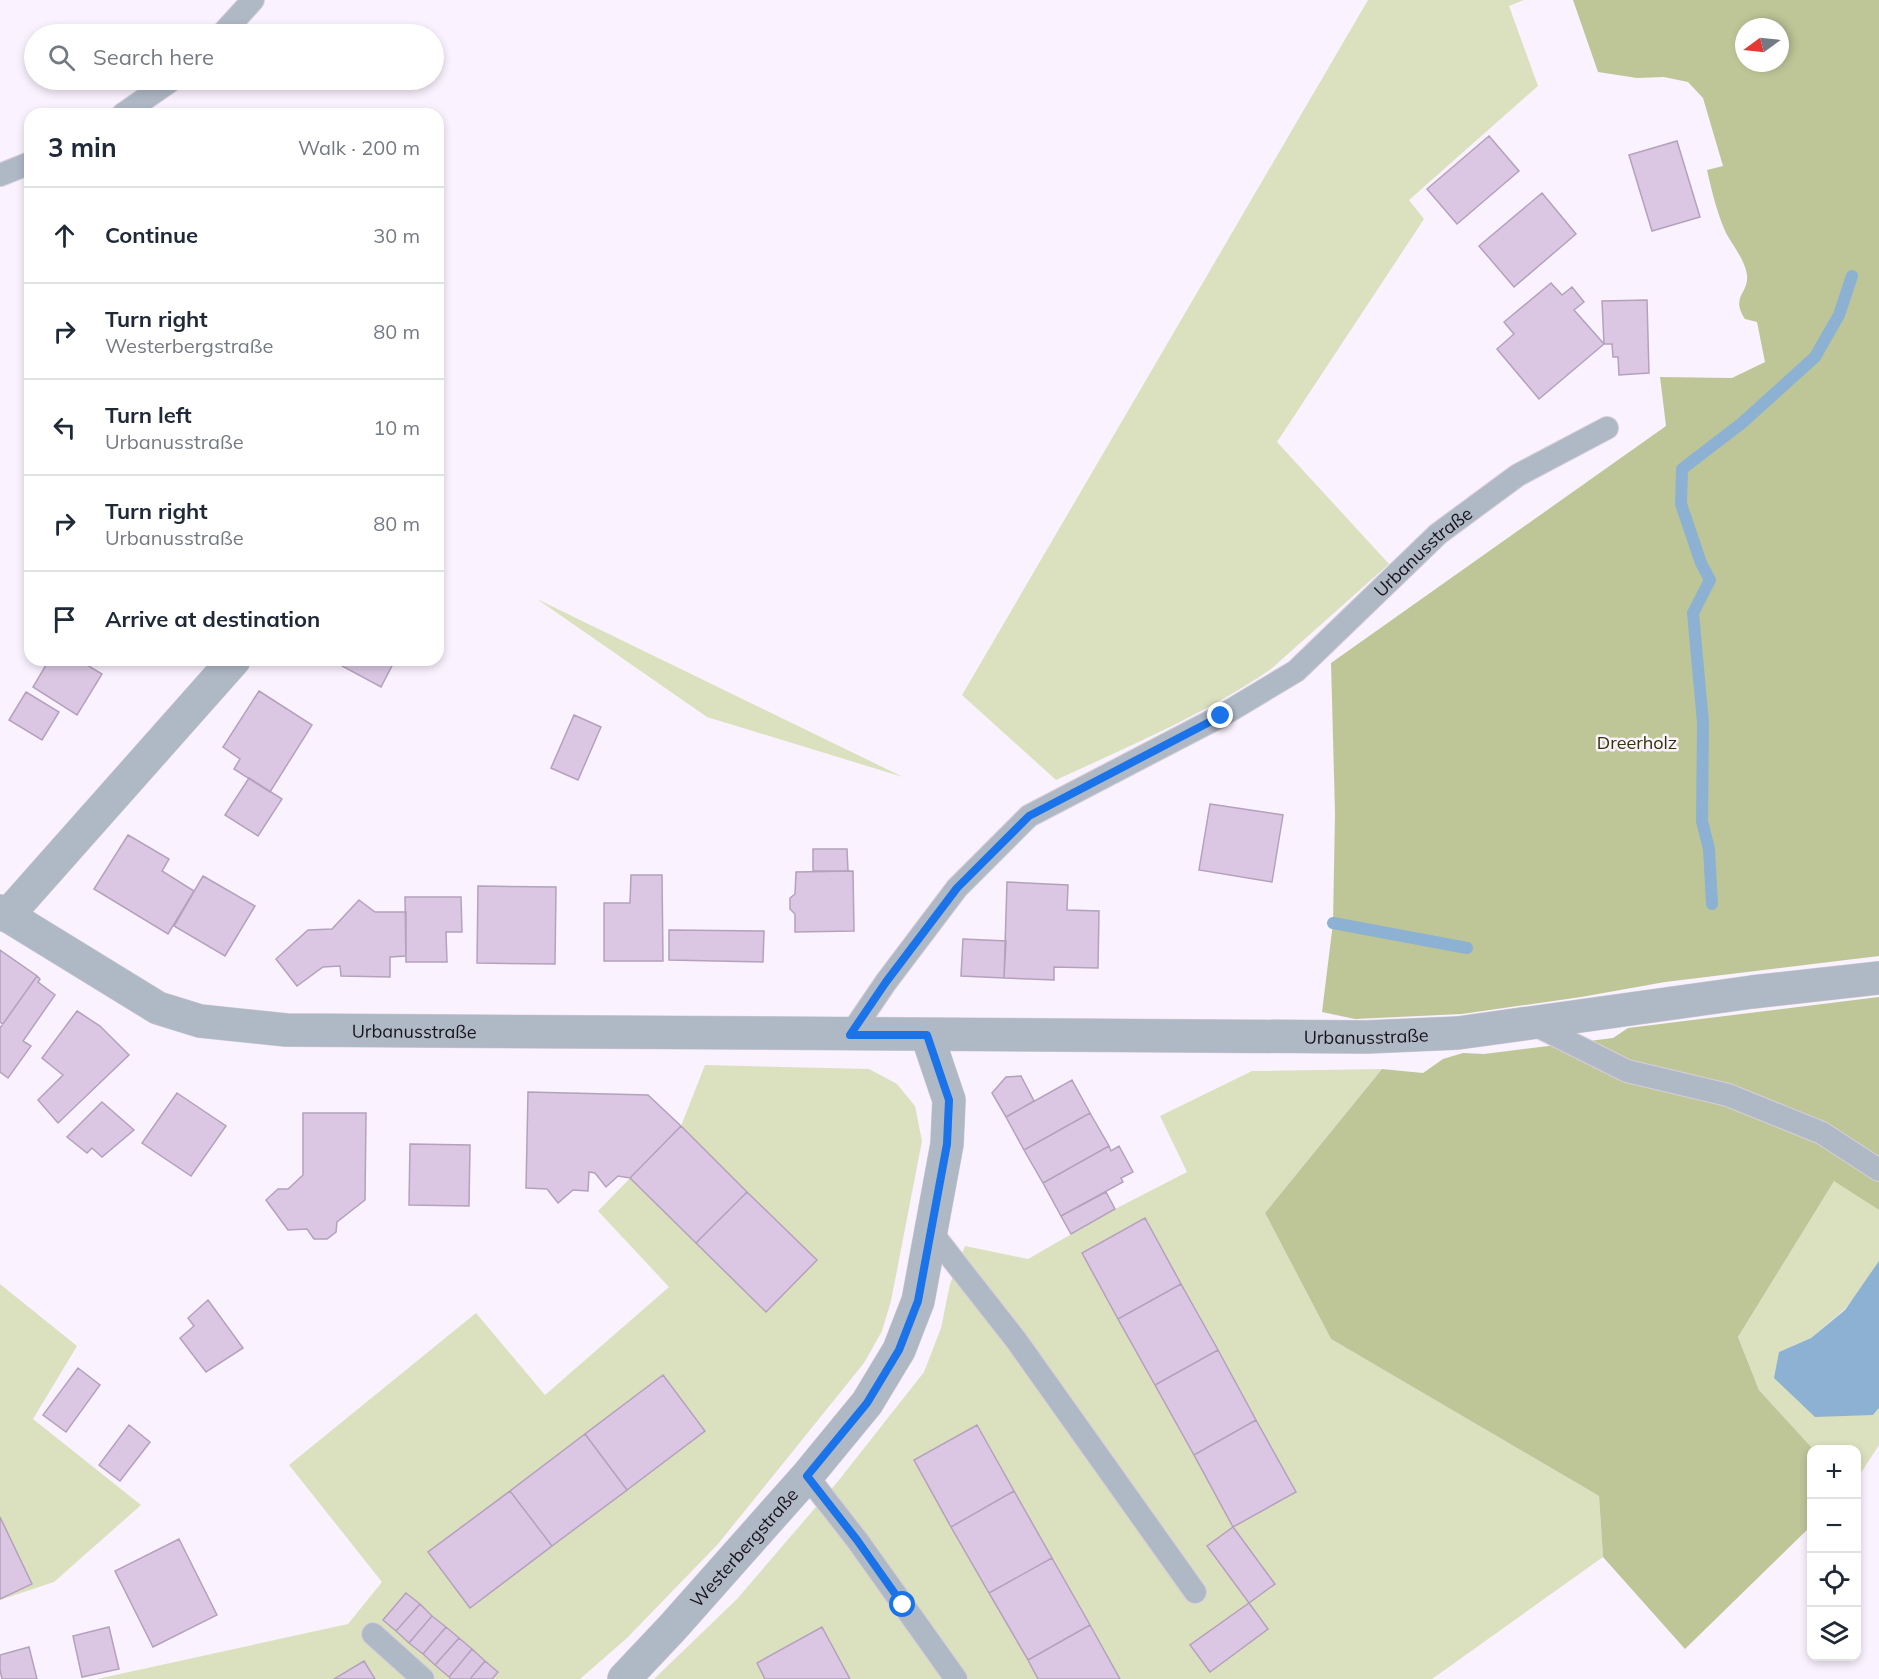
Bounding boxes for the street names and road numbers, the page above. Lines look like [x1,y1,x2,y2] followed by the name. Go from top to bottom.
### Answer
[1369,501,1477,602] street label: Urbanusstraße
[352,1019,477,1043] street label: Urbanusstraße
[1304,1023,1429,1049] street label: Urbanusstraße
[685,1483,803,1612] street label: Westerbergstraße

